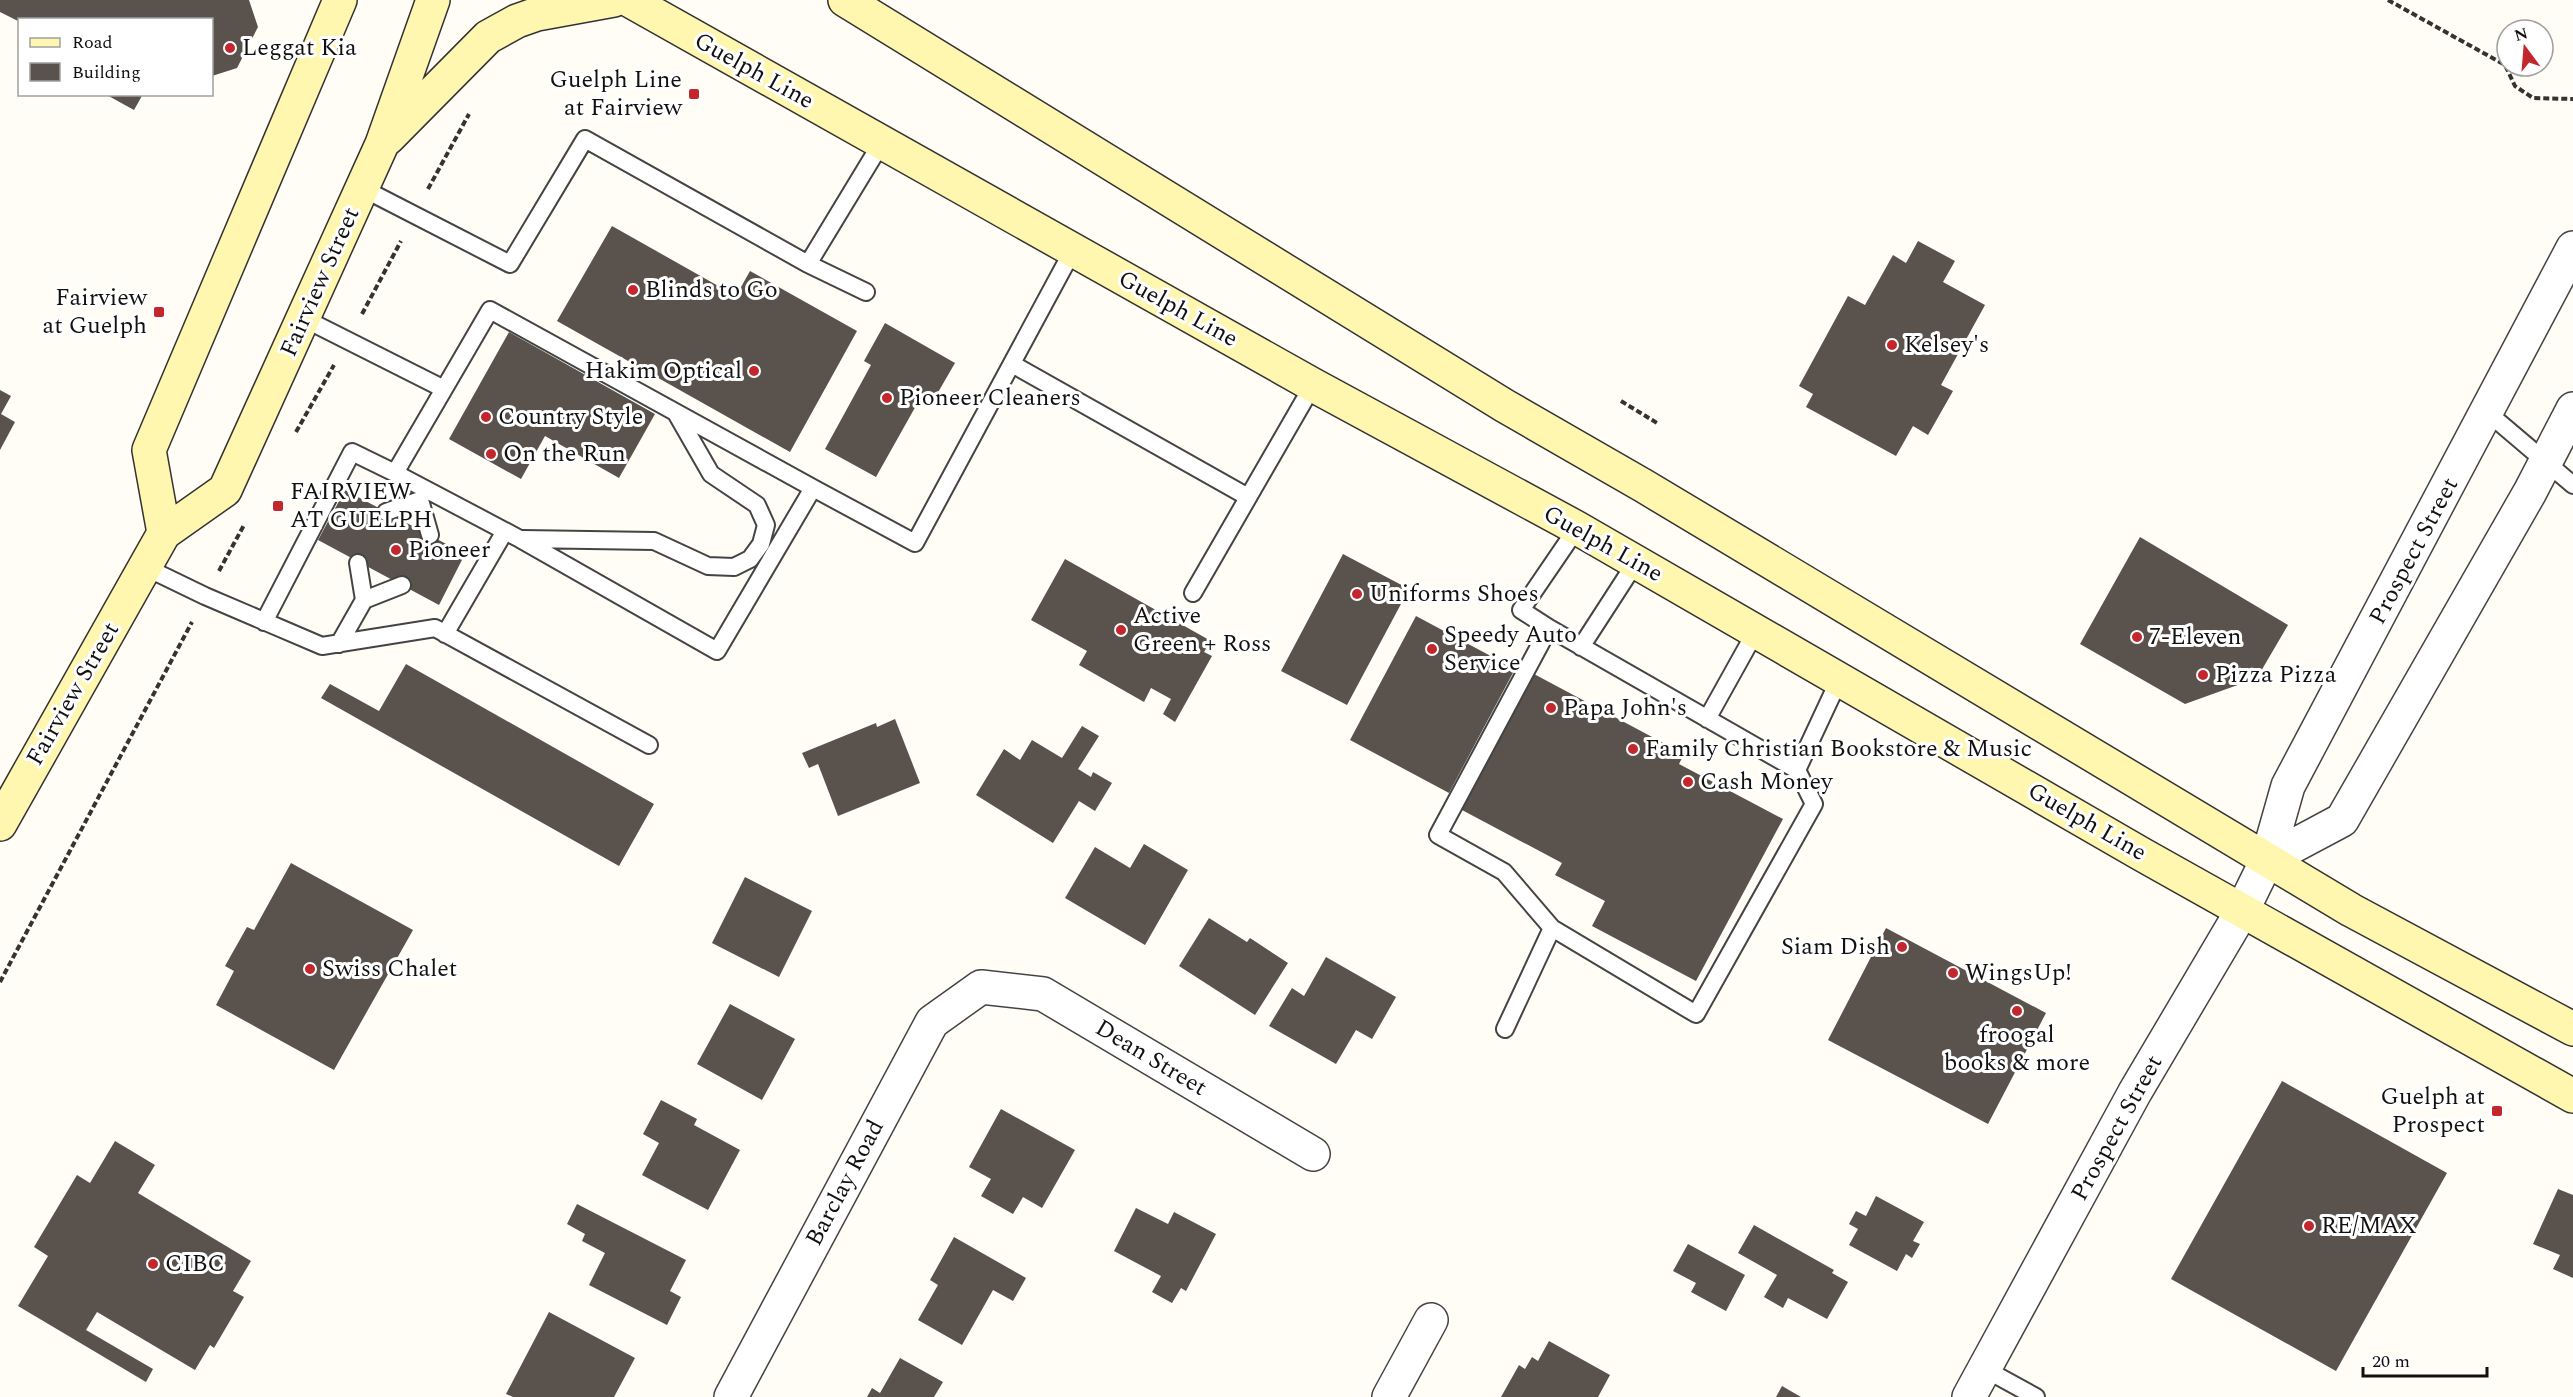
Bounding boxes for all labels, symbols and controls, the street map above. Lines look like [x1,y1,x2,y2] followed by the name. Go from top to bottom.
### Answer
[18,18,213,96] legend
[2495,18,2555,78] north arrow
[2512,21,2531,48] text: N
[687,23,821,119] street label: Guelph Line
[72,29,113,56] text: Road
[242,30,357,66] place label: Leggat Kia
[223,41,237,55] marker: Leggat Kia
[72,59,141,86] text: Building
[550,62,683,126] place label: Guelph Line at Fairview
[687,87,701,101] marker: Guelph Line at Fairview
[271,201,369,363] street label: Fairview Street
[1111,261,1245,357] street label: Guelph Line
[645,272,778,308] place label: Blinds to Go
[43,280,148,344] place label: Fairview at Guelph
[626,283,640,297] marker: Blinds to Go
[152,305,166,319] marker: Fairview at Guelph
[1904,327,1989,363] place label: Kelsey's
[1885,338,1899,352] marker: Kelsey's
[585,353,742,389] place label: Hakim Optical
[747,364,761,378] marker: Hakim Optical
[899,380,1081,416] place label: Pioneer Cleaners
[880,391,894,405] marker: Pioneer Cleaners
[498,399,643,435] place label: Country Style
[479,410,493,424] marker: Country Style
[503,436,626,472] place label: On the Run
[484,447,498,461] marker: On the Run
[2360,471,2468,631] street label: Prospect Street
[290,474,432,538] place label: FAIRVIEW AT GUELPH
[1536,496,1670,592] street label: Guelph Line
[271,499,285,513] marker: FAIRVIEW AT GUELPH
[408,532,491,568] place label: Pioneer
[389,543,403,557] marker: Pioneer
[1369,576,1539,612] place label: Uniforms Shoes
[1350,587,1364,601] marker: Uniforms Shoes
[1133,598,1271,662] place label: Active Green + Ross
[17,615,129,773] street label: Fairview Street
[1444,617,1577,681] place label: Speedy Auto Service
[2149,619,2241,655] place label: 7-Eleven
[1114,623,1128,637] marker: Active Green + Ross
[2130,630,2144,644] marker: 7-Eleven
[1425,642,1439,656] marker: Speedy Auto Service
[2215,657,2337,693] place label: Pizza Pizza
[2196,668,2210,682] marker: Pizza Pizza
[1563,690,1687,726] place label: Papa John's
[1544,701,1558,715] marker: Papa John's
[1645,731,2032,767] place label: Family Christian Bookstore & Music
[1626,742,1640,756] marker: Family Christian Bookstore & Music
[1700,764,1834,800] place label: Cash Money
[2021,773,2153,871] street label: Guelph Line
[1681,775,1695,789] marker: Cash Money
[1781,929,1890,965] place label: Siam Dish
[1895,940,1909,954] marker: Siam Dish
[322,951,457,987] place label: Swiss Chalet
[1965,955,2071,991] place label: WingsUp!
[303,962,317,976] marker: Swiss Chalet
[1946,966,1960,980] marker: WingsUp!
[2010,1004,2024,1018] marker: froogal books & more
[1088,1010,1214,1106] street label: Dean Street
[1944,1017,2090,1081] place label: froogal books & more
[2062,1048,2172,1208] street label: Prospect Street
[2381,1079,2485,1143] place label: Guelph at Prospect
[2490,1104,2504,1118] marker: Guelph at Prospect
[797,1113,893,1253] street label: Barclay Road
[2321,1208,2417,1244] place label: RE/MAX
[2302,1219,2316,1233] marker: RE/MAX
[165,1246,225,1282] place label: CIBC
[146,1257,160,1271] marker: CIBC
[2363,1340,2488,1378] scale bar
[2372,1348,2410,1375] text: 20 m

